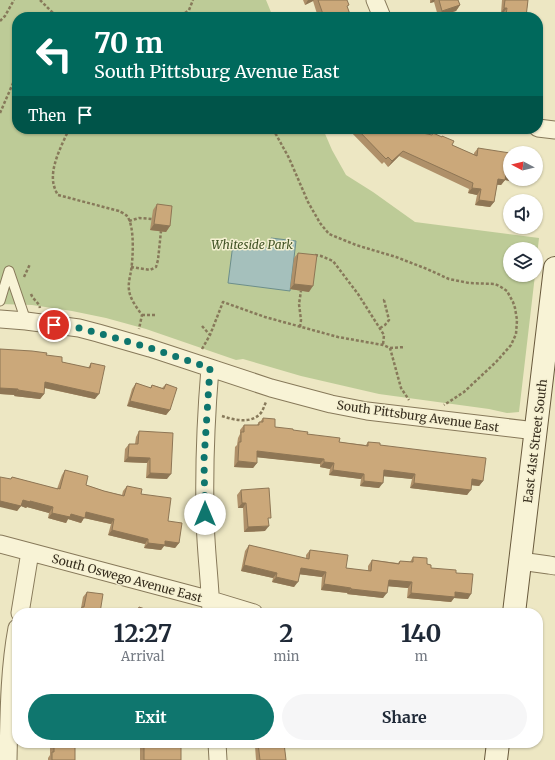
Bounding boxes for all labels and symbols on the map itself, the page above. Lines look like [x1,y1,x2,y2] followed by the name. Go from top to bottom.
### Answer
[503,146,543,186] north arrow
[211,237,293,252] park label: Whiteside Park
[37,308,71,342] pin
[520,378,550,504] street label: East 41st Street South
[336,397,500,435] street label: South Pittsburg Avenue East
[184,493,226,535] position arrow
[50,551,204,605] street label: South Oswego Avenue East

